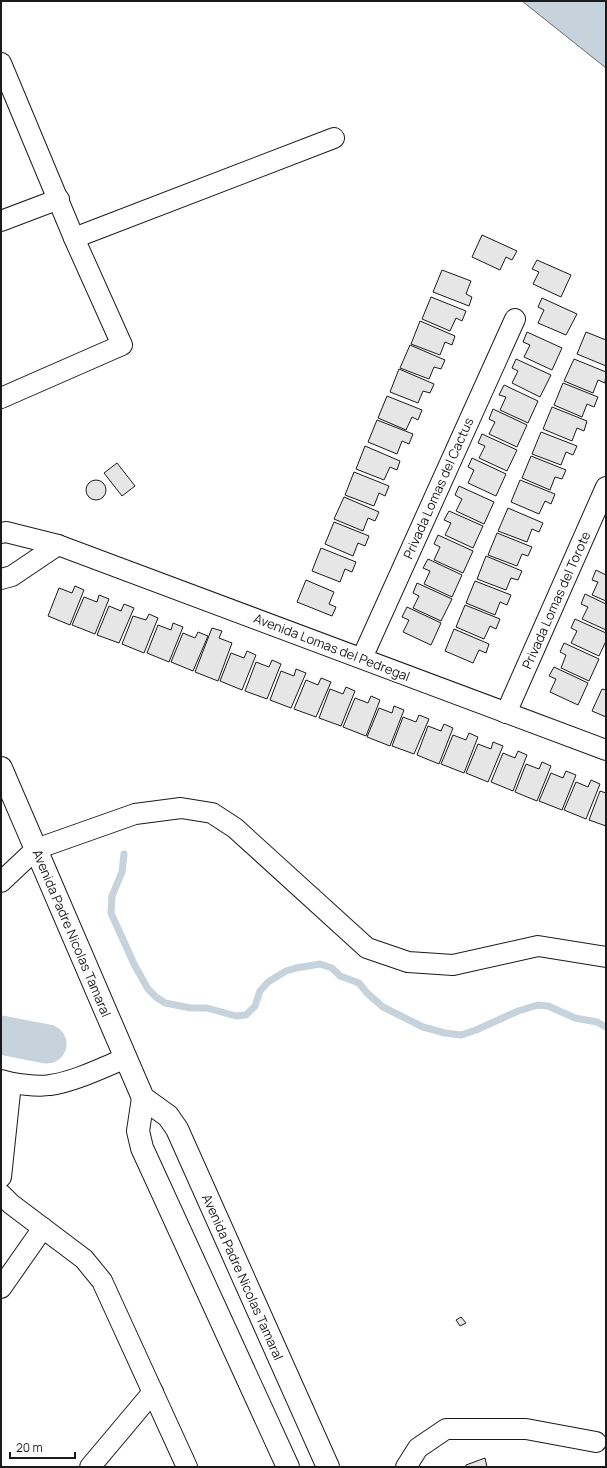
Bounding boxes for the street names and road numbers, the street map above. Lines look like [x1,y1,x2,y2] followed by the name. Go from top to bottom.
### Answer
[399,414,477,562] street label: Privada Lomas del Cactus
[518,528,595,672] street label: Privada Lomas del Torote
[251,609,413,685] street label: Avenida Lomas del Pedregal
[28,847,116,1019] street label: Avenida Padre Nicolas Tamaral
[198,1191,288,1363] street label: Avenida Padre Nicolas Tamaral

